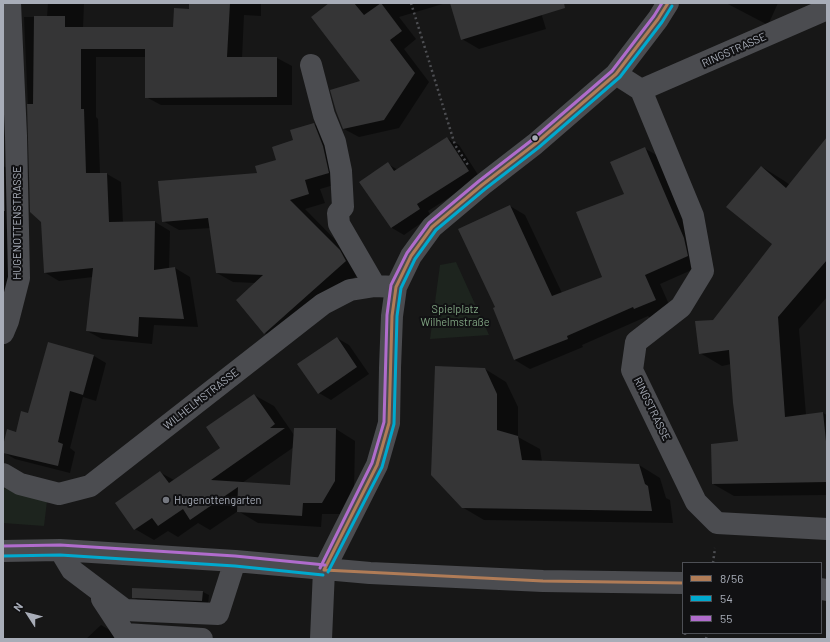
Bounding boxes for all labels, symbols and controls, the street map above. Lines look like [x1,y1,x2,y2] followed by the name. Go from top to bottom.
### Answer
[700,30,768,70] street label: RINGSTRASSE
[530,133,540,143] unlabelled marker
[10,166,24,280] street label: HUGENOTTENSTRASSE
[420,302,490,328] park label: Spielplatz Wilhelmstraße
[161,365,241,433] street label: WILHELMSTRASSE
[631,375,673,443] street label: RINGSTRASSE
[174,493,262,507] place label: Hugenottengarten
[161,495,171,505] marker: Hugenottengarten
[682,562,822,634] legend
[720,571,743,585] text: 8/56
[720,591,733,605] text: 54
[8,594,48,634] north arrow
[10,600,25,613] text: N
[720,611,732,625] text: 55

